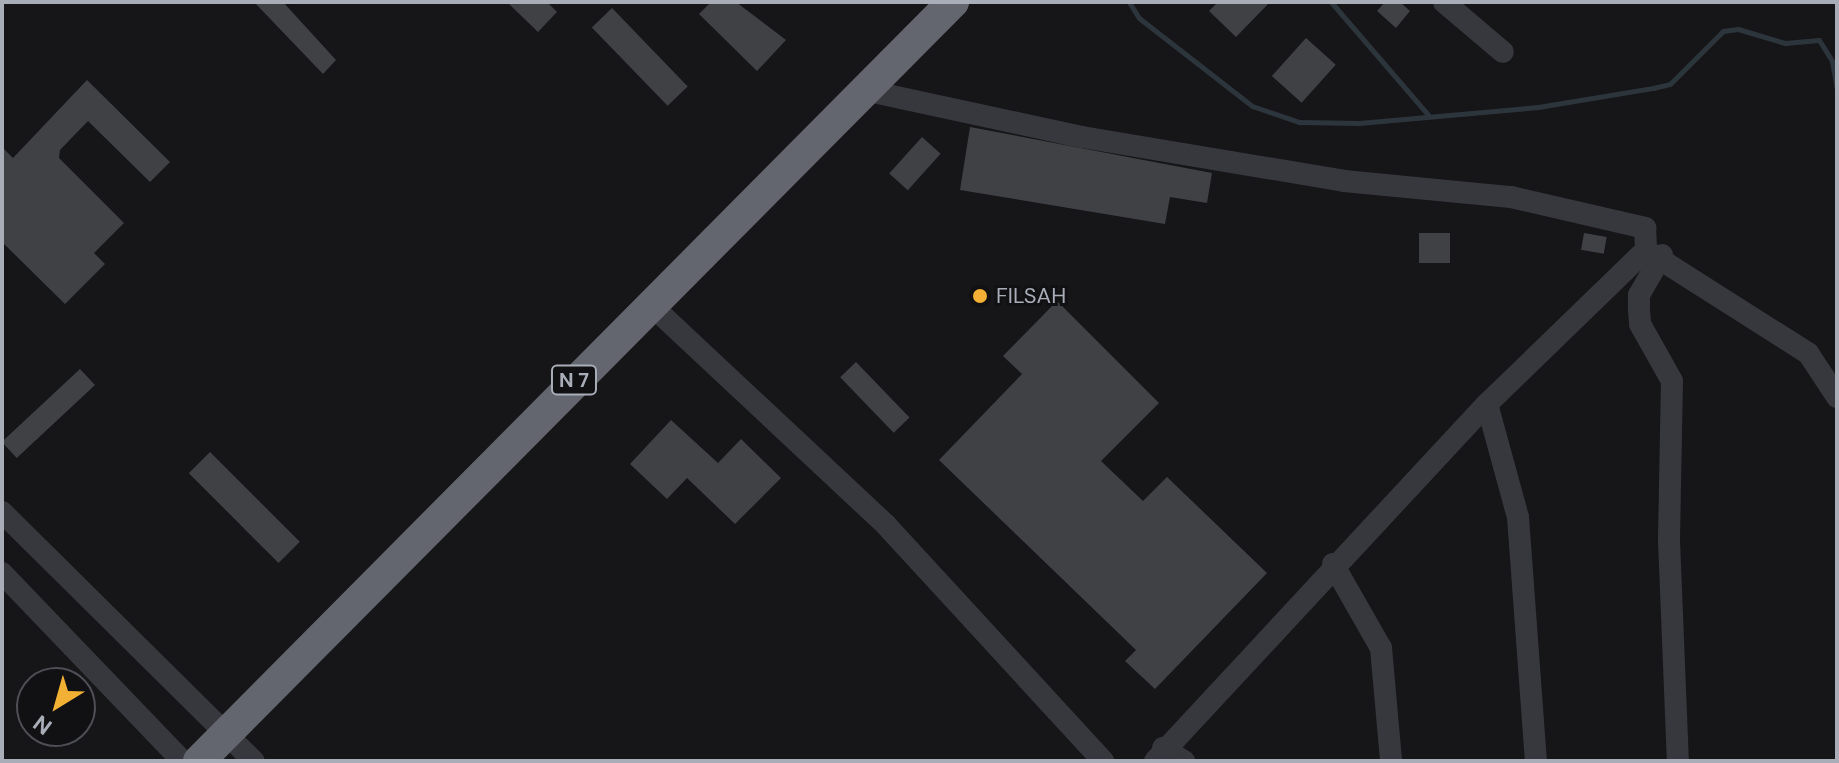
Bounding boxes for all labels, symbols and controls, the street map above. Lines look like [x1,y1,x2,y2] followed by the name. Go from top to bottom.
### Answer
[996,283,1066,309] place label: FILSAH
[971,287,989,305] marker: FILSAH
[550,364,598,396] road number: N 7
[16,667,96,747] north arrow
[27,709,58,741] text: N

